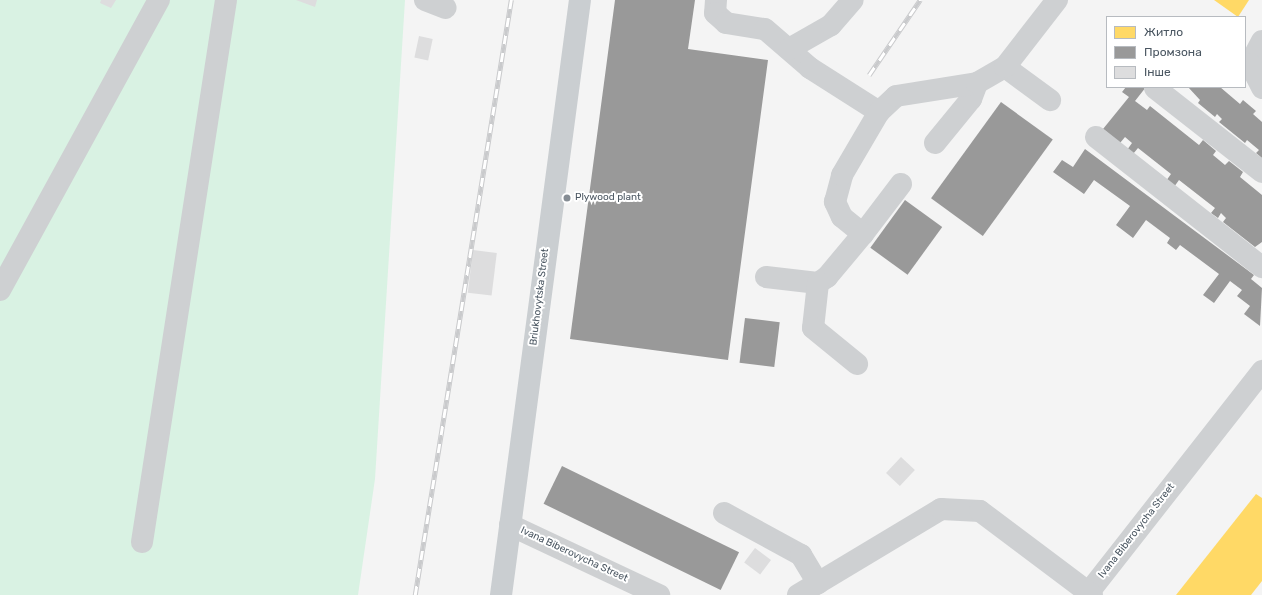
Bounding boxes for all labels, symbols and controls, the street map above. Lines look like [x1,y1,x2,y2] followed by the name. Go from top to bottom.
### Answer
[1106,16,1246,88] legend
[1144,25,1183,39] text: Житло
[1144,45,1202,59] text: Промзона
[1144,65,1171,79] text: Інше
[575,192,641,204] place label: Plywood plant
[562,193,572,203] marker: Plywood plant
[528,248,552,346] street label: Briukhovytska Street
[1096,481,1178,581] street label: Ivana Biberovycha Street
[518,525,630,585] street label: Ivana Biberovycha Street

